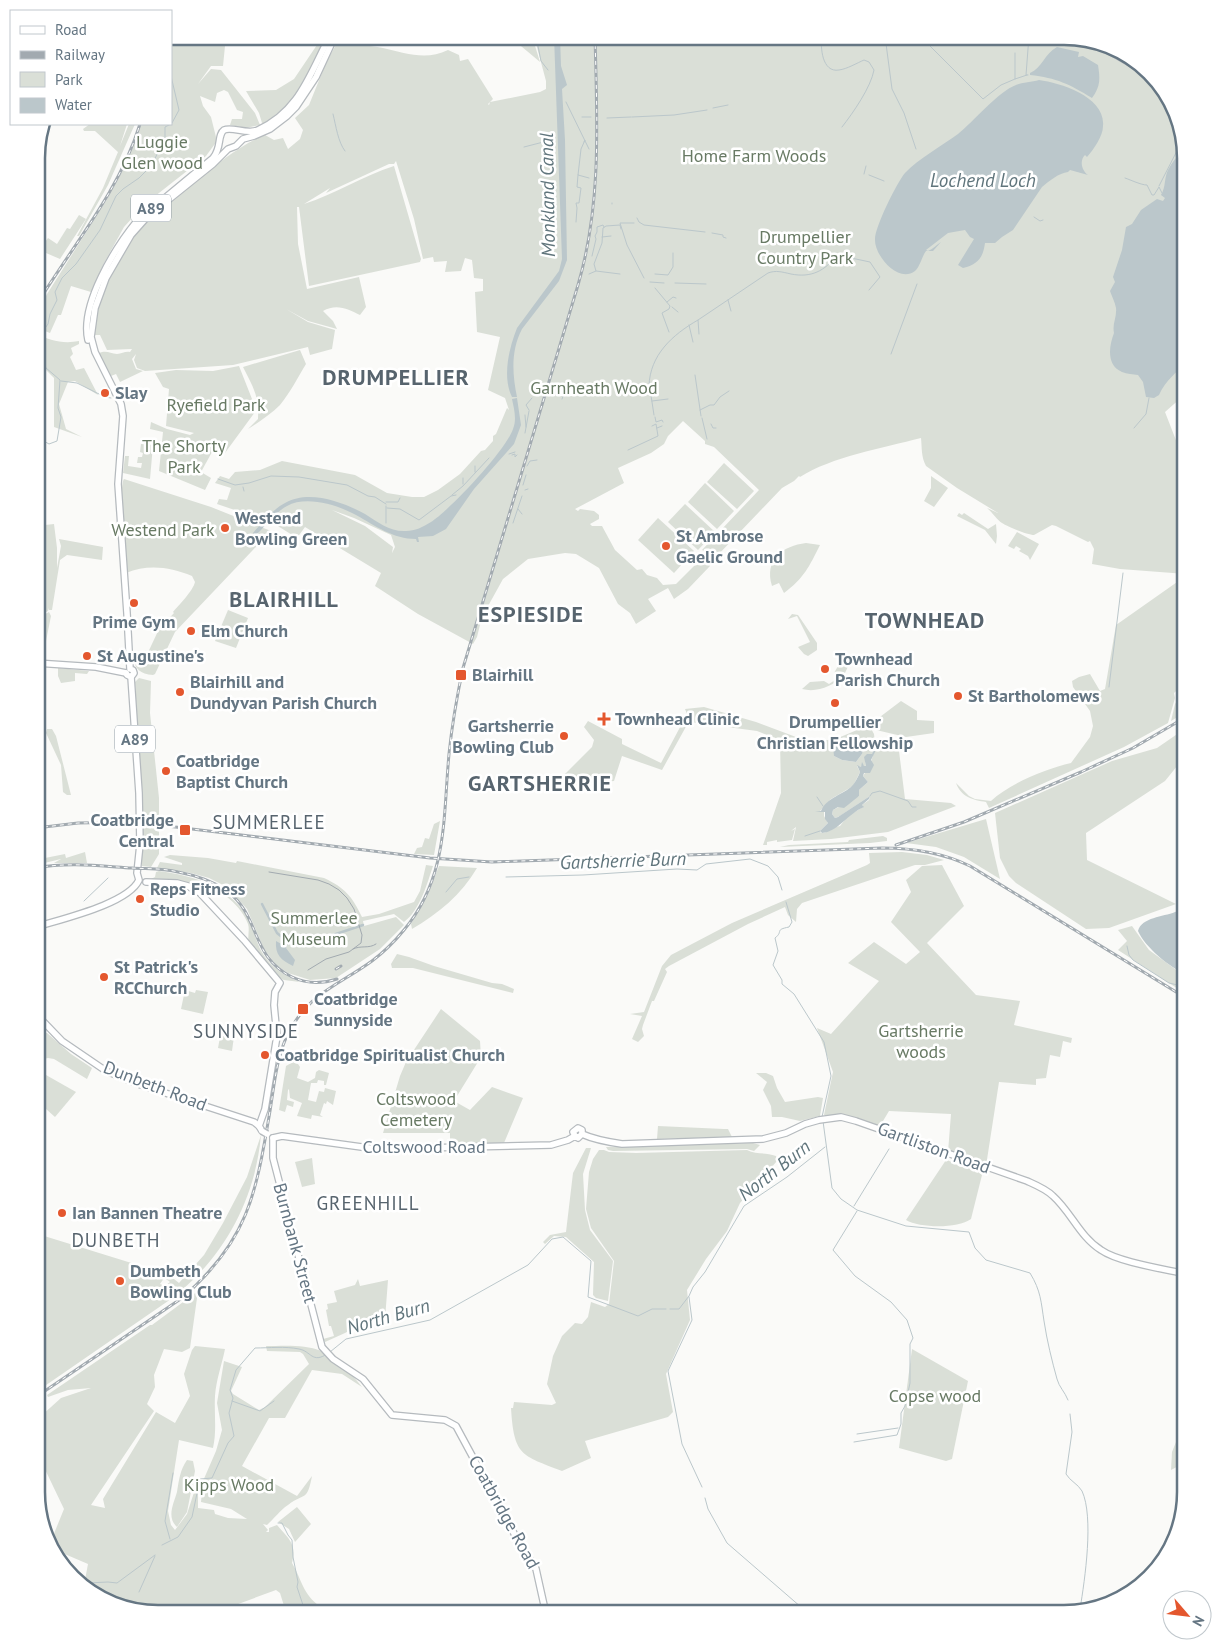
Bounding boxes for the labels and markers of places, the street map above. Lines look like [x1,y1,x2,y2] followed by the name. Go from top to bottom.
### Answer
[115,381,148,404] place label: Slay
[99,387,111,399] marker: Slay
[235,506,347,550] place label: Westend Bowling Green
[219,522,231,534] marker: Westend Bowling Green
[676,524,783,568] place label: St Ambrose Gaelic Ground
[660,540,672,552] marker: St Ambrose Gaelic Ground
[128,597,140,609] marker: Prime Gym
[93,610,175,633] place label: Prime Gym
[201,619,288,642] place label: Elm Church
[185,625,197,637] marker: Elm Church
[97,644,205,667] place label: St Augustine's
[835,647,940,691] place label: Townhead Parish Church
[81,650,93,662] marker: St Augustine's
[472,663,534,686] place label: Blairhill
[819,663,831,675] marker: Townhead Parish Church
[454,668,468,682] marker: Blairhill
[190,670,377,714] place label: Blairhill and Dundyvan Parish Church
[968,684,1100,707] place label: St Bartholomews
[174,686,186,698] marker: Blairhill and Dundyvan Parish Church
[952,690,964,702] marker: St Bartholomews
[829,697,841,709] marker: Drumpellier Christian Fellowship
[615,707,740,730] place label: Townhead Clinic
[757,710,913,754] place label: Drumpellier Christian Fellowship
[597,712,611,726] marker: Townhead Clinic
[452,714,554,758] place label: Gartsherrie Bowling Club
[558,730,570,742] marker: Gartsherrie Bowling Club
[176,749,288,793] place label: Coatbridge Baptist Church
[160,765,172,777] marker: Coatbridge Baptist Church
[90,808,175,852] place label: Coatbridge Central
[178,823,192,837] marker: Coatbridge Central
[150,877,246,921] place label: Reps Fitness Studio
[134,893,146,905] marker: Reps Fitness Studio
[114,955,198,999] place label: St Patrick's RCChurch
[98,971,110,983] marker: St Patrick's RCChurch
[314,987,398,1031] place label: Coatbridge Sunnyside
[296,1002,310,1016] marker: Coatbridge Sunnyside
[275,1043,505,1066] place label: Coatbridge Spiritualist Church
[259,1049,271,1061] marker: Coatbridge Spiritualist Church
[72,1201,222,1224] place label: Ian Bannen Theatre
[56,1207,68,1219] marker: Ian Bannen Theatre
[130,1259,232,1303] place label: Dumbeth Bowling Club
[114,1275,126,1287] marker: Dumbeth Bowling Club

